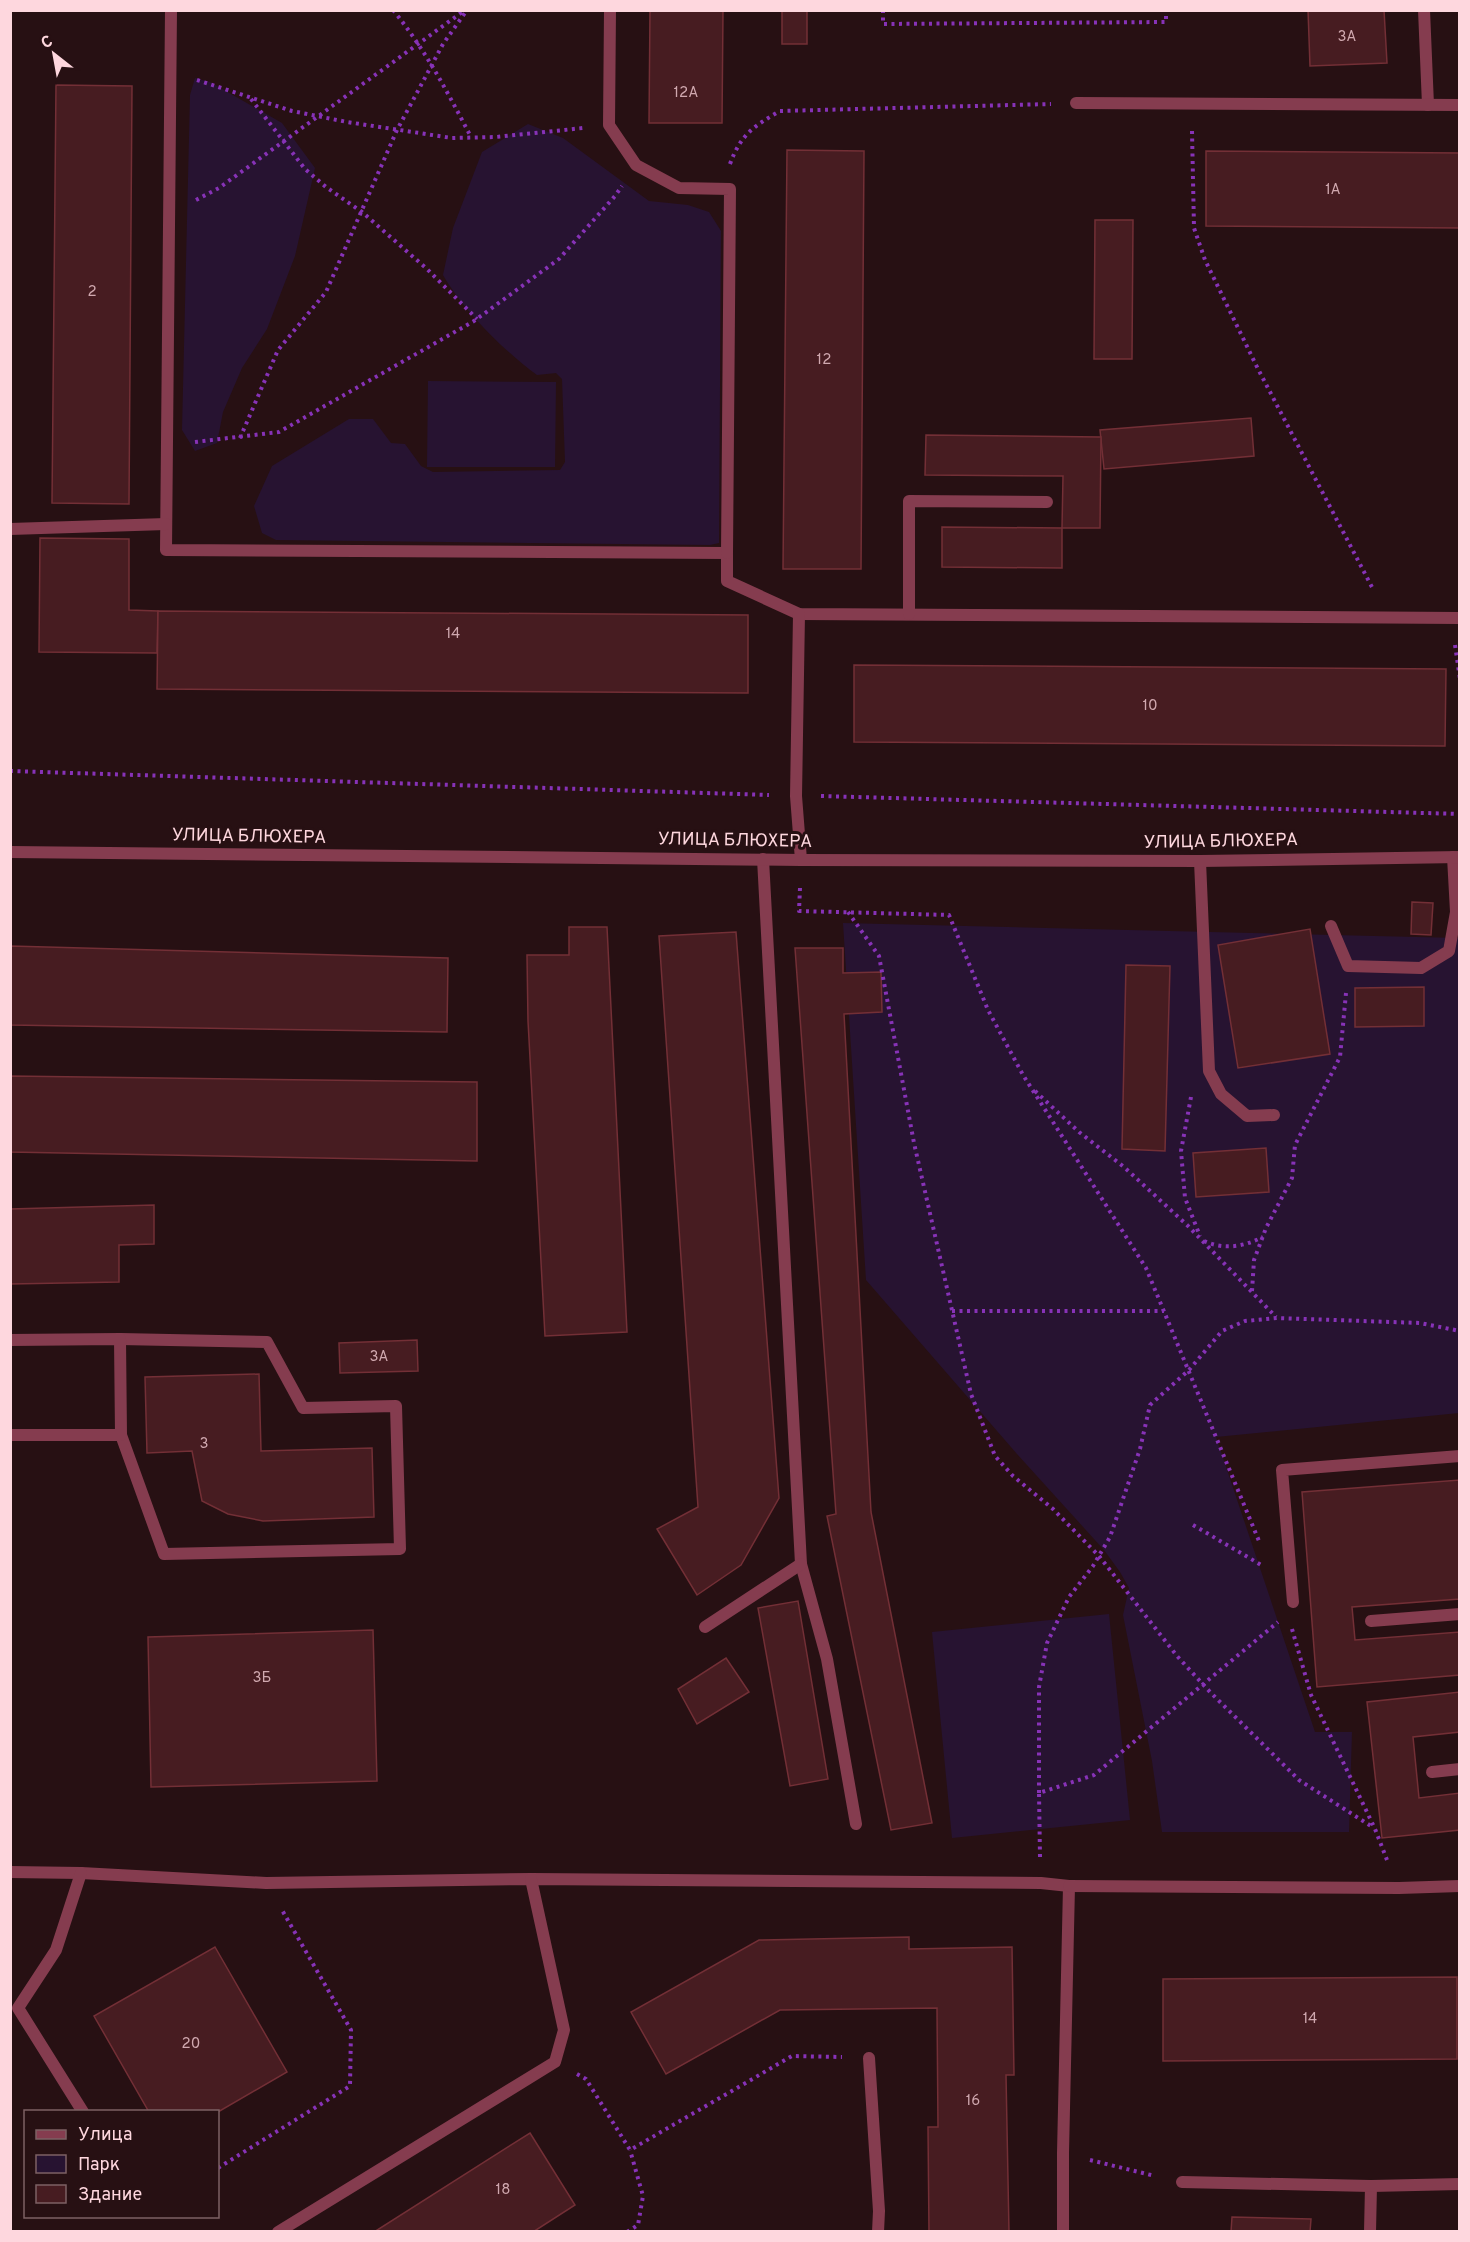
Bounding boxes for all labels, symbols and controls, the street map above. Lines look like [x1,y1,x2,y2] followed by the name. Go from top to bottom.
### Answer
[24,24,84,84] north arrow
[1337,28,1357,47] house number: 3А
[38,32,57,54] text: С
[674,84,698,103] house number: 12А
[1325,181,1341,200] house number: 1А
[87,283,97,302] house number: 2
[817,351,831,370] house number: 12
[446,625,460,644] house number: 14
[1142,697,1158,716] house number: 10
[172,824,326,850] street label: УЛИЦА БЛЮХЕРА
[658,828,812,854] street label: УЛИЦА БЛЮХЕРА
[1144,829,1298,855] street label: УЛИЦА БЛЮХЕРА
[369,1348,389,1367] house number: 3А
[199,1435,209,1454] house number: 3
[253,1669,271,1688] house number: 3Б
[1303,2010,1317,2029] house number: 14
[182,2035,200,2054] house number: 20
[966,2092,980,2111] house number: 16
[24,2110,219,2218] legend
[78,2124,132,2147] text: Улица
[78,2154,120,2177] text: Парк
[496,2181,510,2200] house number: 18
[78,2184,142,2207] text: Здание

